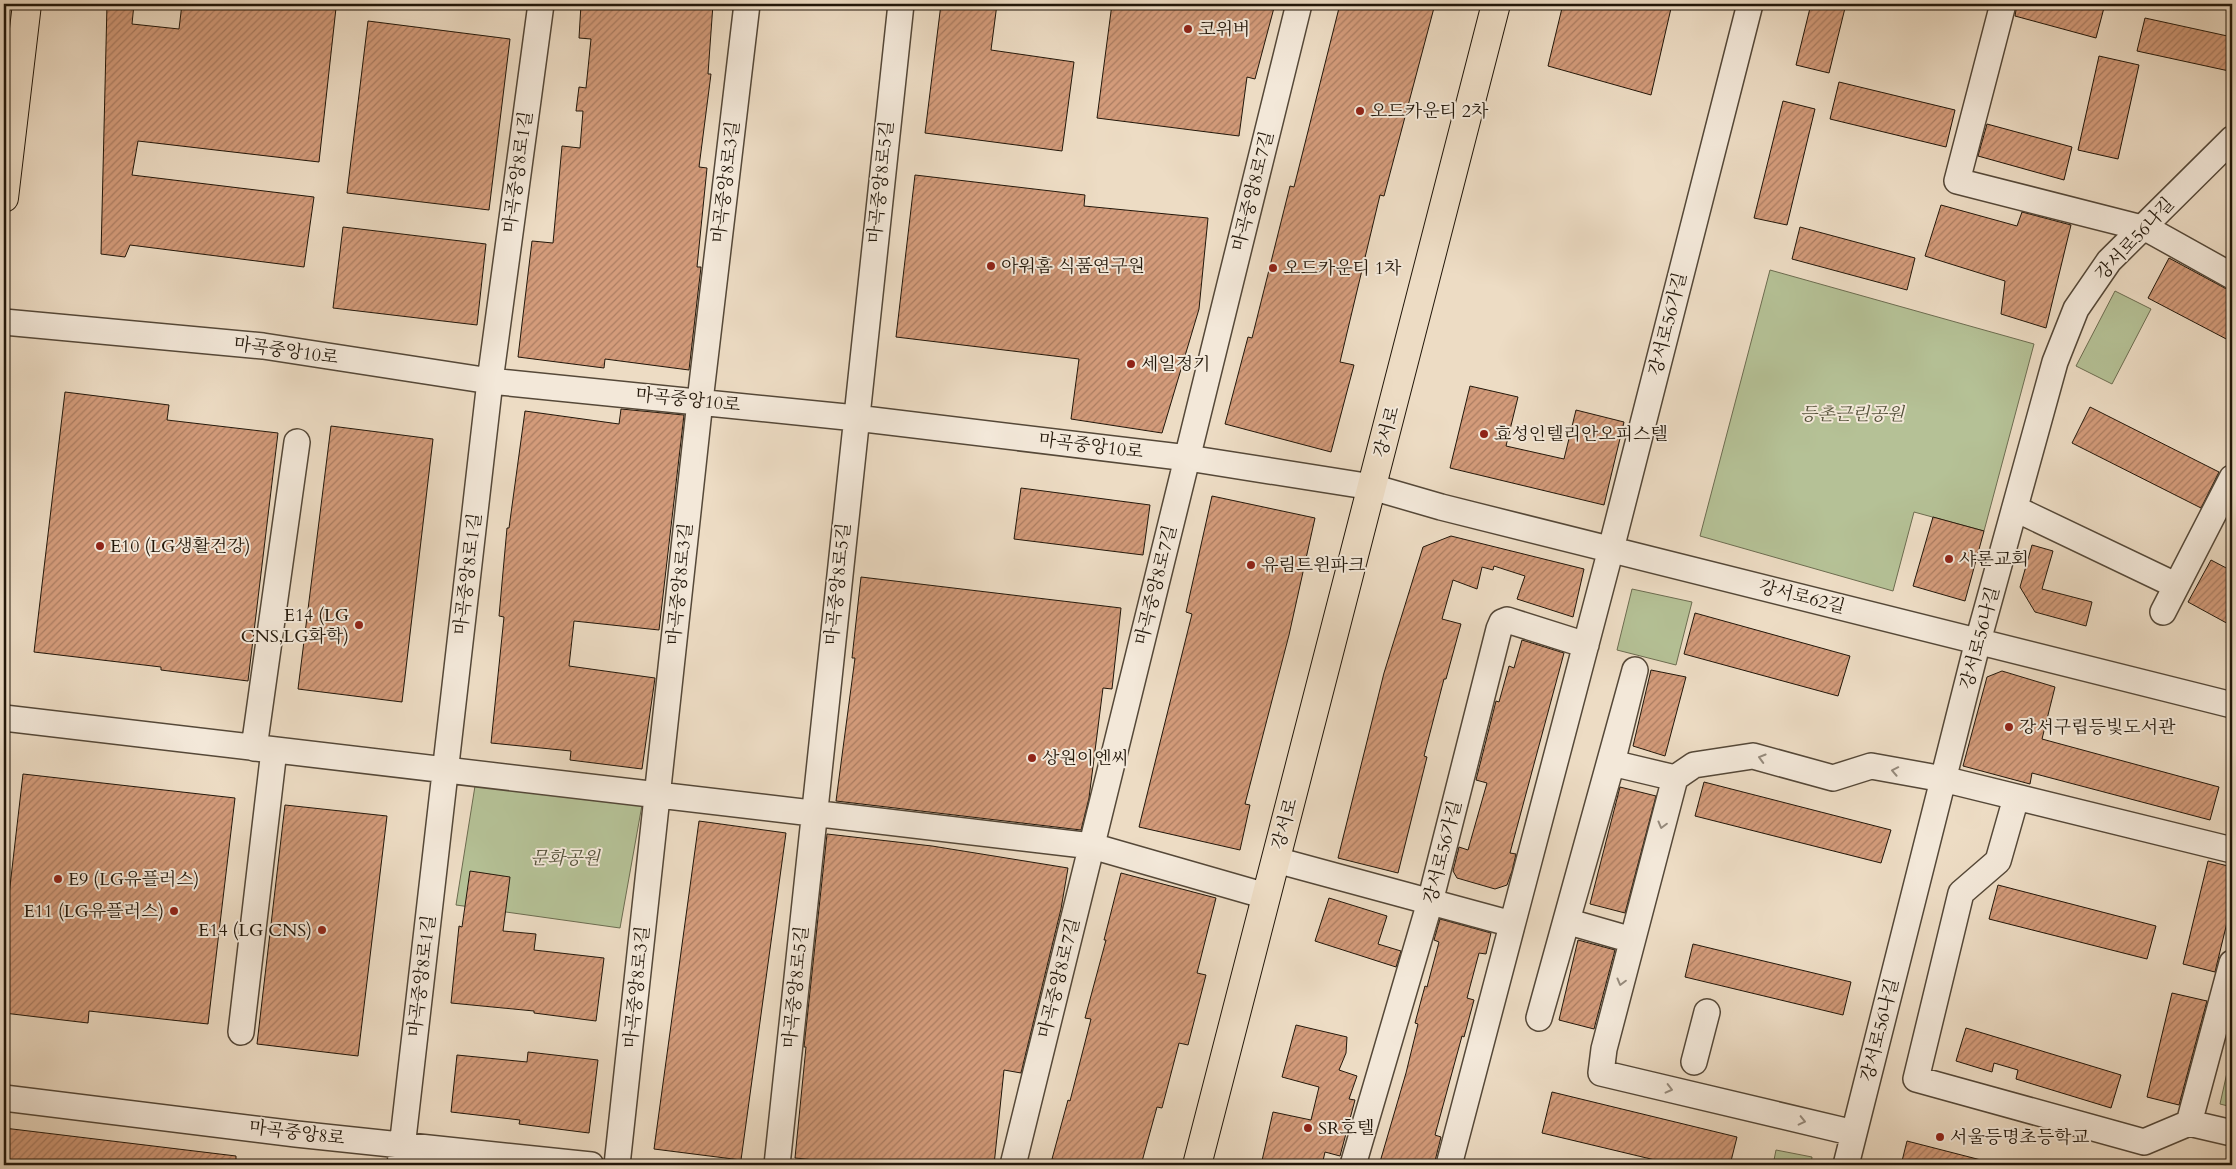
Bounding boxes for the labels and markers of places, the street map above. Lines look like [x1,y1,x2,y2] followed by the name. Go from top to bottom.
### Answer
[1198,17,1250,42] place label: 코위버
[1182,23,1194,35] marker: 코위버
[1370,99,1489,124] place label: 오드카운티 2차
[1354,105,1366,117] marker: 오드카운티 2차
[1001,254,1145,279] place label: 아워홈 식품연구원
[1283,256,1402,281] place label: 오드카운티 1차
[985,260,997,272] marker: 아워홈 식품연구원
[1267,262,1279,274] marker: 오드카운티 1차
[1141,352,1211,377] place label: 세일정기
[1125,358,1137,370] marker: 세일정기
[1494,422,1668,447] place label: 효성인텔리안오피스텔
[1478,428,1490,440] marker: 효성인텔리안오피스텔
[110,534,251,559] place label: E10 (LG생활건강)
[94,540,106,552] marker: E10 (LG생활건강)
[1959,547,2029,572] place label: 샤론교회
[1261,553,1366,578] place label: 유림트윈파크
[1943,553,1955,565] marker: 샤론교회
[1245,559,1257,571] marker: 유림트윈파크
[241,603,349,649] place label: E14 (LG CNS,LG화학)
[353,619,365,631] marker: E14 (LG CNS,LG화학)
[2019,715,2176,740] place label: 강서구립등빛도서관
[2003,721,2015,733] marker: 강서구립등빛도서관
[1042,746,1129,771] place label: 상원이엔씨
[1026,752,1038,764] marker: 상원이엔씨
[68,867,199,892] place label: E9 (LG유플러스)
[52,873,64,885] marker: E9 (LG유플러스)
[24,899,164,924] place label: E11 (LG유플러스)
[168,905,180,917] marker: E11 (LG유플러스)
[198,918,312,943] place label: E14 (LG CNS)
[316,924,328,936] marker: E14 (LG CNS)
[1318,1116,1374,1141] place label: SR호텔
[1302,1122,1314,1134] marker: SR호텔
[1950,1125,2090,1150] place label: 서울등명초등학교
[1934,1131,1946,1143] marker: 서울등명초등학교

